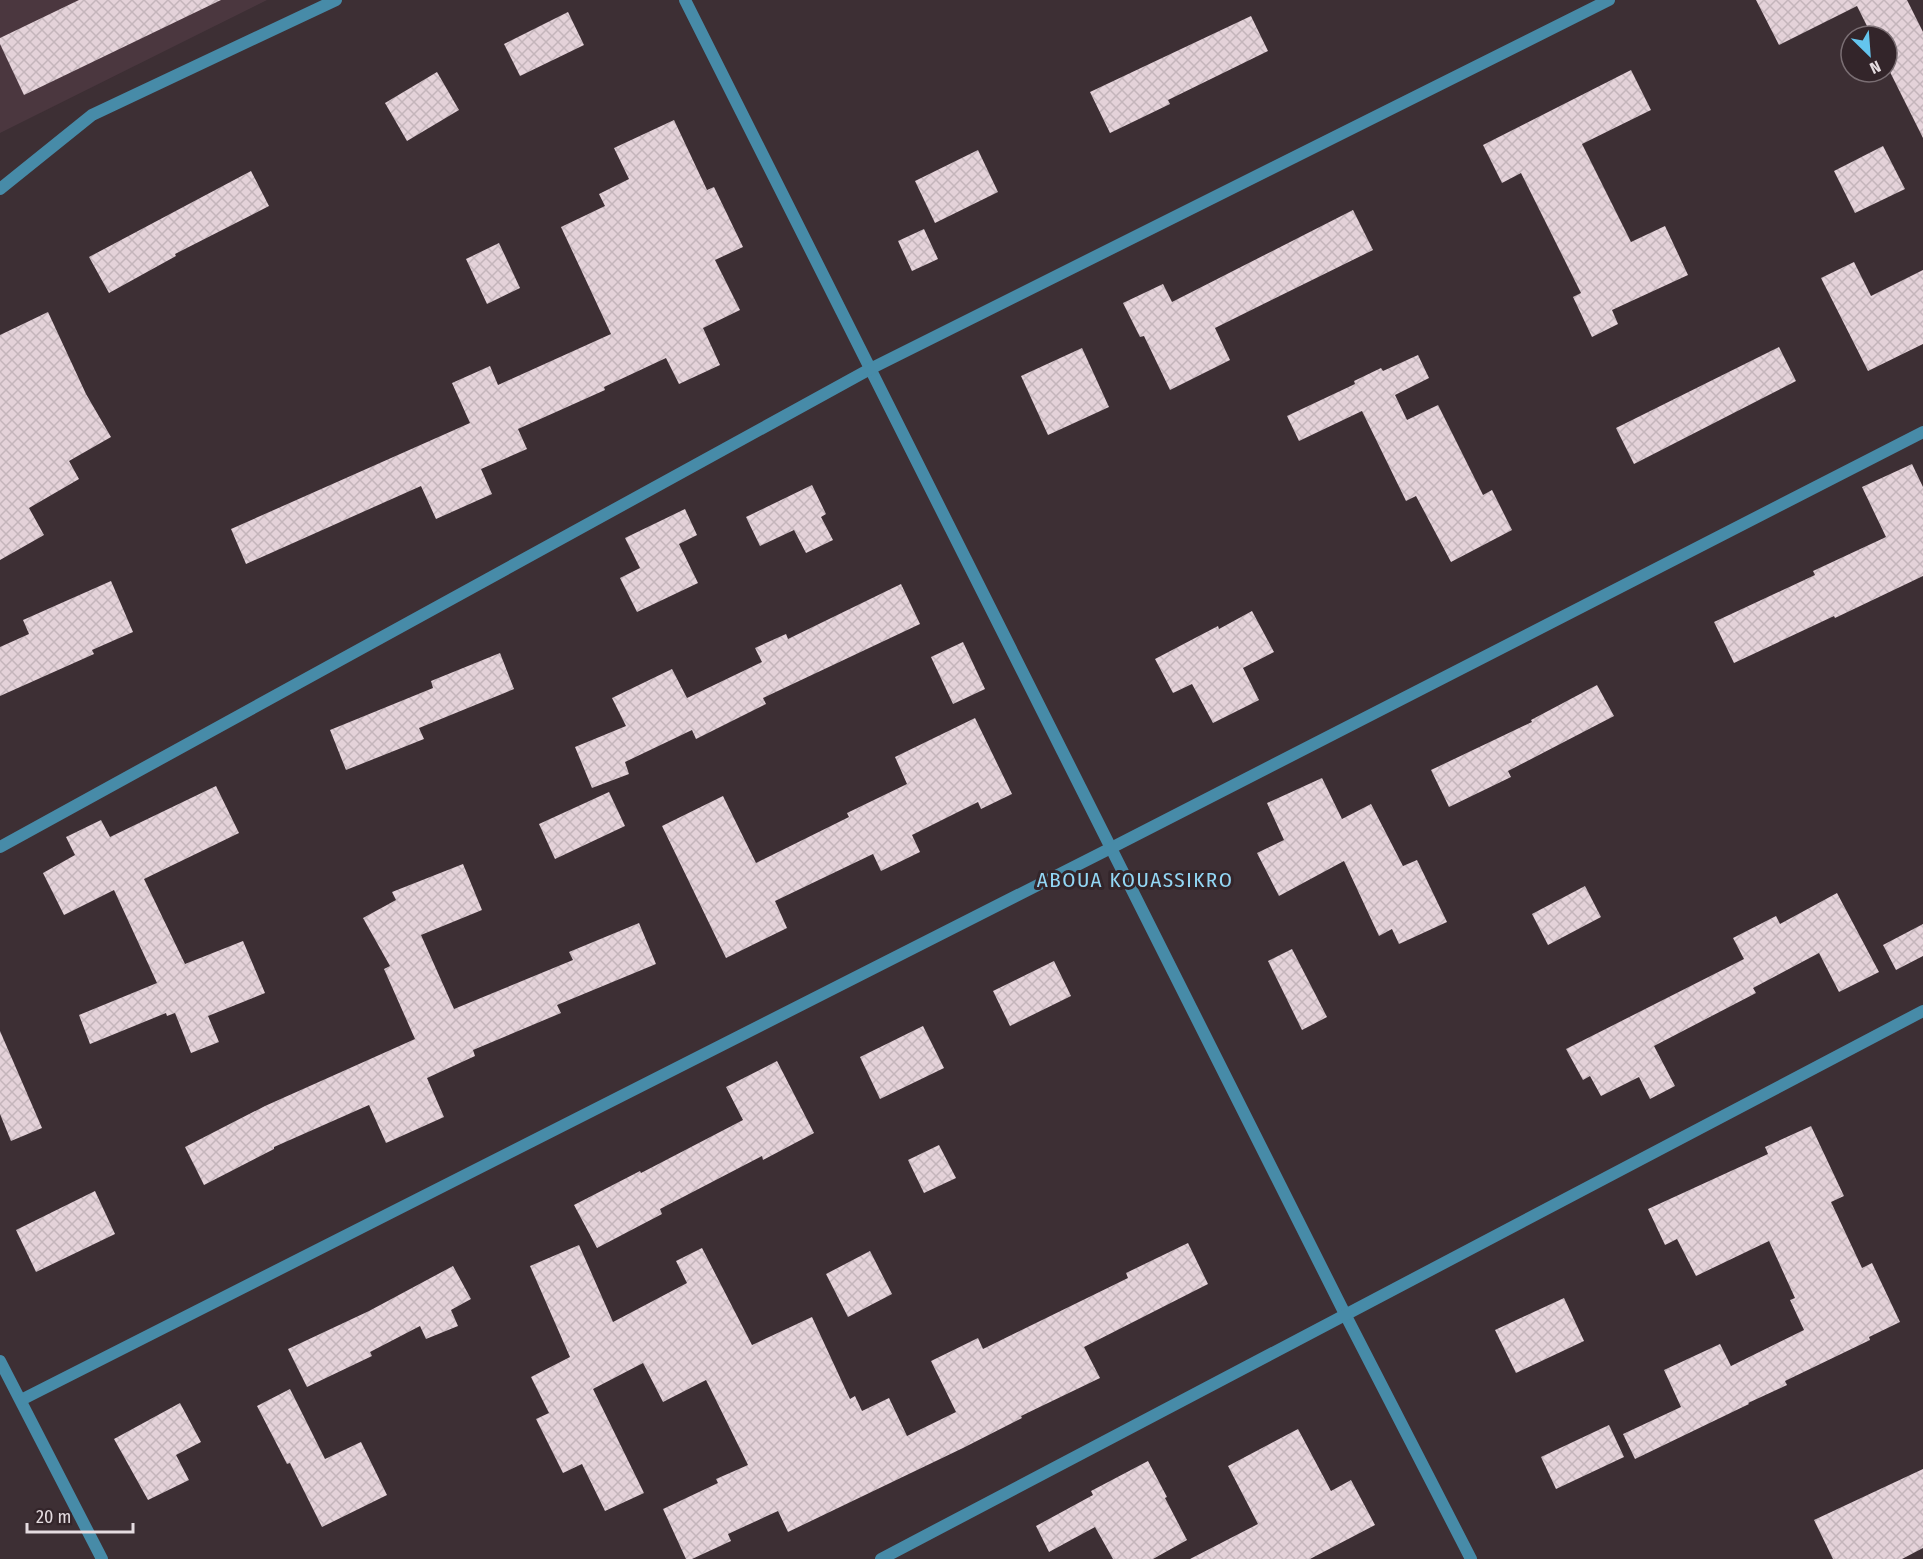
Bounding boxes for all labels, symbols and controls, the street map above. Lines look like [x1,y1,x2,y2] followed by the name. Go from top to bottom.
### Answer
[1839,24,1899,84] north arrow
[1867,57,1883,78] text: N
[1037,867,1233,893] district label: ABOUA KOUASSIKRO
[27,1496,134,1534] scale bar
[36,1506,71,1528] text: 20 m

